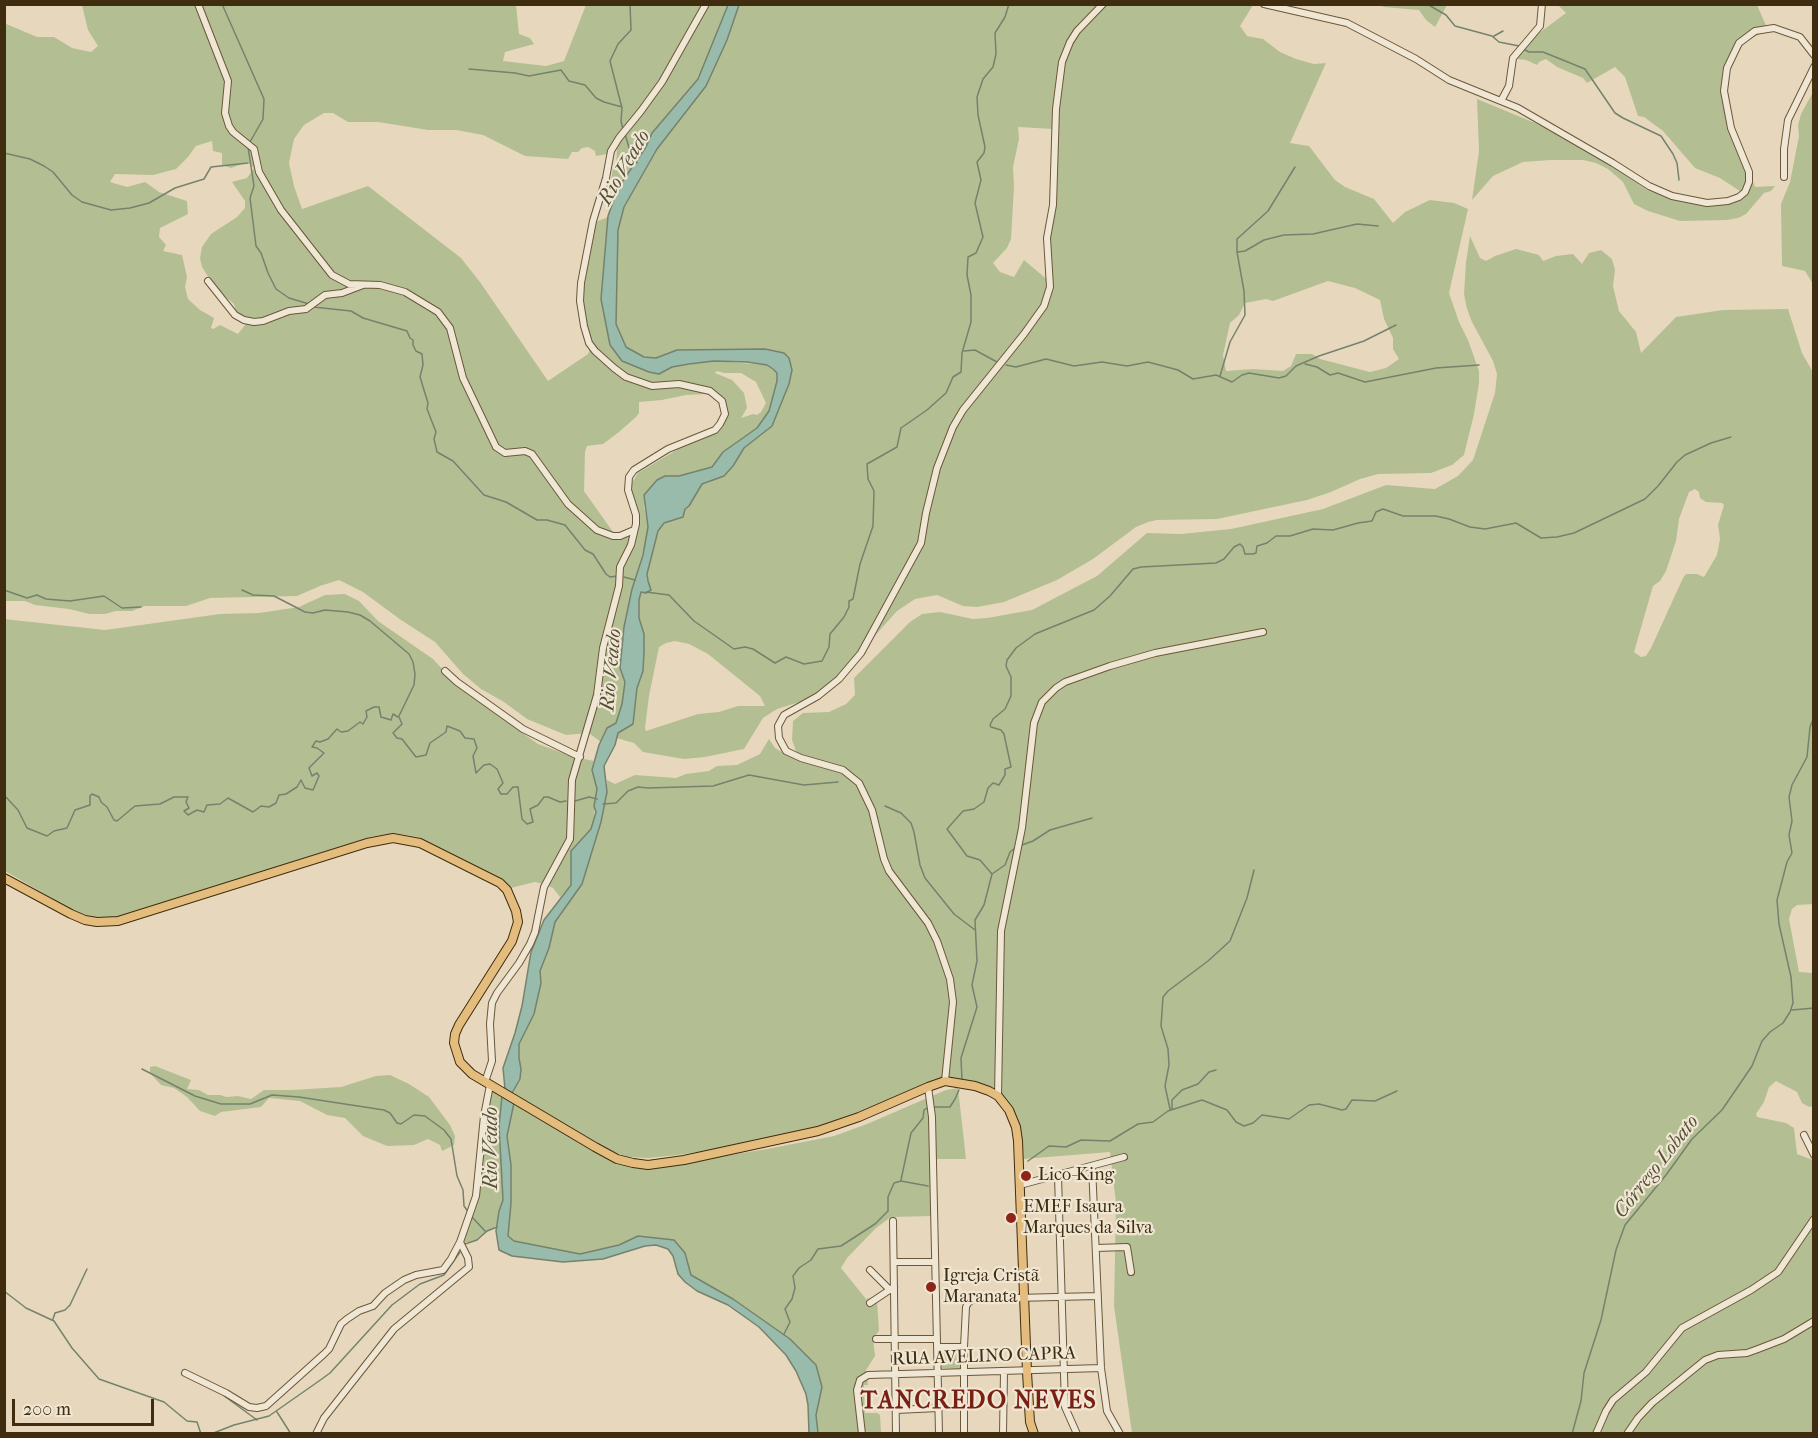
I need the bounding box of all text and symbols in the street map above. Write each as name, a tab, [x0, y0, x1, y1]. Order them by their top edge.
water label: Rio Veado	[594, 126, 656, 210]
water label: Rio Veado	[596, 628, 628, 712]
water label: Rio Veado	[480, 1107, 504, 1189]
water label: Córrego Lobato	[1610, 1111, 1704, 1223]
place label: Lico-King	[1038, 1165, 1114, 1187]
marker: Lico-King	[1019, 1169, 1033, 1183]
place label: EMEF Isaura Marques da Silva	[1023, 1197, 1153, 1240]
marker: EMEF Isaura Marques da Silva	[1004, 1211, 1018, 1225]
place label: Igreja Cristã Maranata	[943, 1266, 1039, 1308]
marker: Igreja Cristã Maranata	[924, 1280, 938, 1294]
street label: RUA AVELINO CAPRA	[892, 1343, 1076, 1371]
scale bar	[15, 1387, 158, 1425]
district label: TANCREDO NEVES	[861, 1388, 1097, 1416]
text: 200 m	[23, 1399, 71, 1420]

